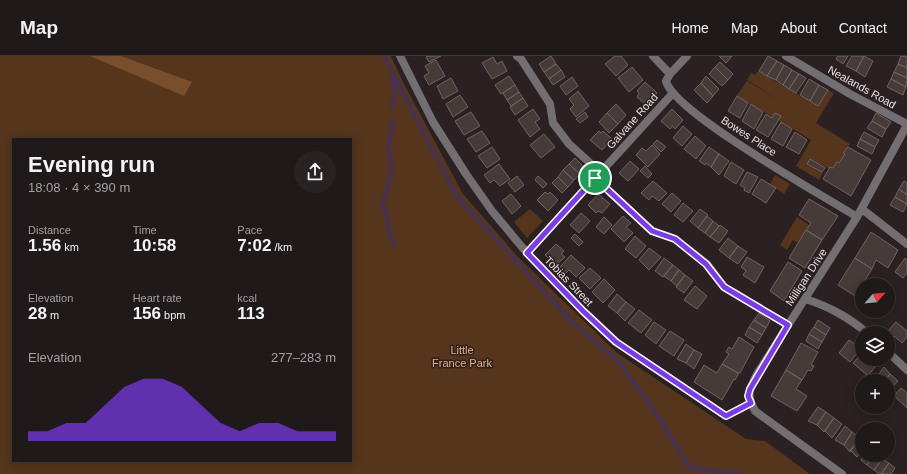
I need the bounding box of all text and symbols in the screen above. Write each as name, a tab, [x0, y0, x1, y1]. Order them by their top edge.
text: Map	[20, 17, 58, 38]
text: Home	[672, 20, 709, 36]
text: Map	[731, 20, 758, 36]
text: About	[780, 20, 817, 36]
text: Contact	[839, 20, 887, 36]
street label: Nealands Road	[826, 63, 898, 111]
street label: Galvane Road	[604, 91, 660, 151]
street label: Bowes Place	[719, 114, 779, 158]
button: share	[294, 151, 336, 193]
text: Evening run	[28, 152, 155, 177]
pin	[578, 161, 612, 195]
icon: arrive	[584, 167, 606, 189]
text: 18:08 · 4 × 390 m	[28, 180, 130, 195]
text: Distance	[28, 224, 71, 236]
text: Time	[133, 224, 157, 236]
text: Pace	[237, 224, 262, 236]
text: 1.56	[28, 236, 61, 255]
text: 10:58	[133, 236, 176, 255]
text: 7:02	[237, 236, 271, 255]
text: km	[61, 241, 79, 253]
text: /km	[271, 241, 292, 253]
street label: Milligan Drive	[783, 246, 829, 308]
street label: Tobias Street	[542, 254, 596, 308]
north arrow	[855, 278, 895, 318]
map controls	[855, 278, 895, 462]
text: Elevation	[28, 292, 73, 304]
text: Heart rate	[133, 292, 182, 304]
text: kcal	[237, 292, 257, 304]
text: 28	[28, 304, 47, 323]
text: 156	[133, 304, 161, 323]
text: 113	[237, 304, 265, 323]
text: m	[47, 309, 59, 321]
text: bpm	[161, 309, 186, 321]
button: layers	[855, 326, 895, 366]
park label: Little France Park	[432, 344, 492, 369]
text: Elevation	[28, 350, 81, 365]
text: 277–283 m	[271, 350, 336, 365]
button: +	[855, 374, 895, 414]
button: −	[855, 422, 895, 462]

